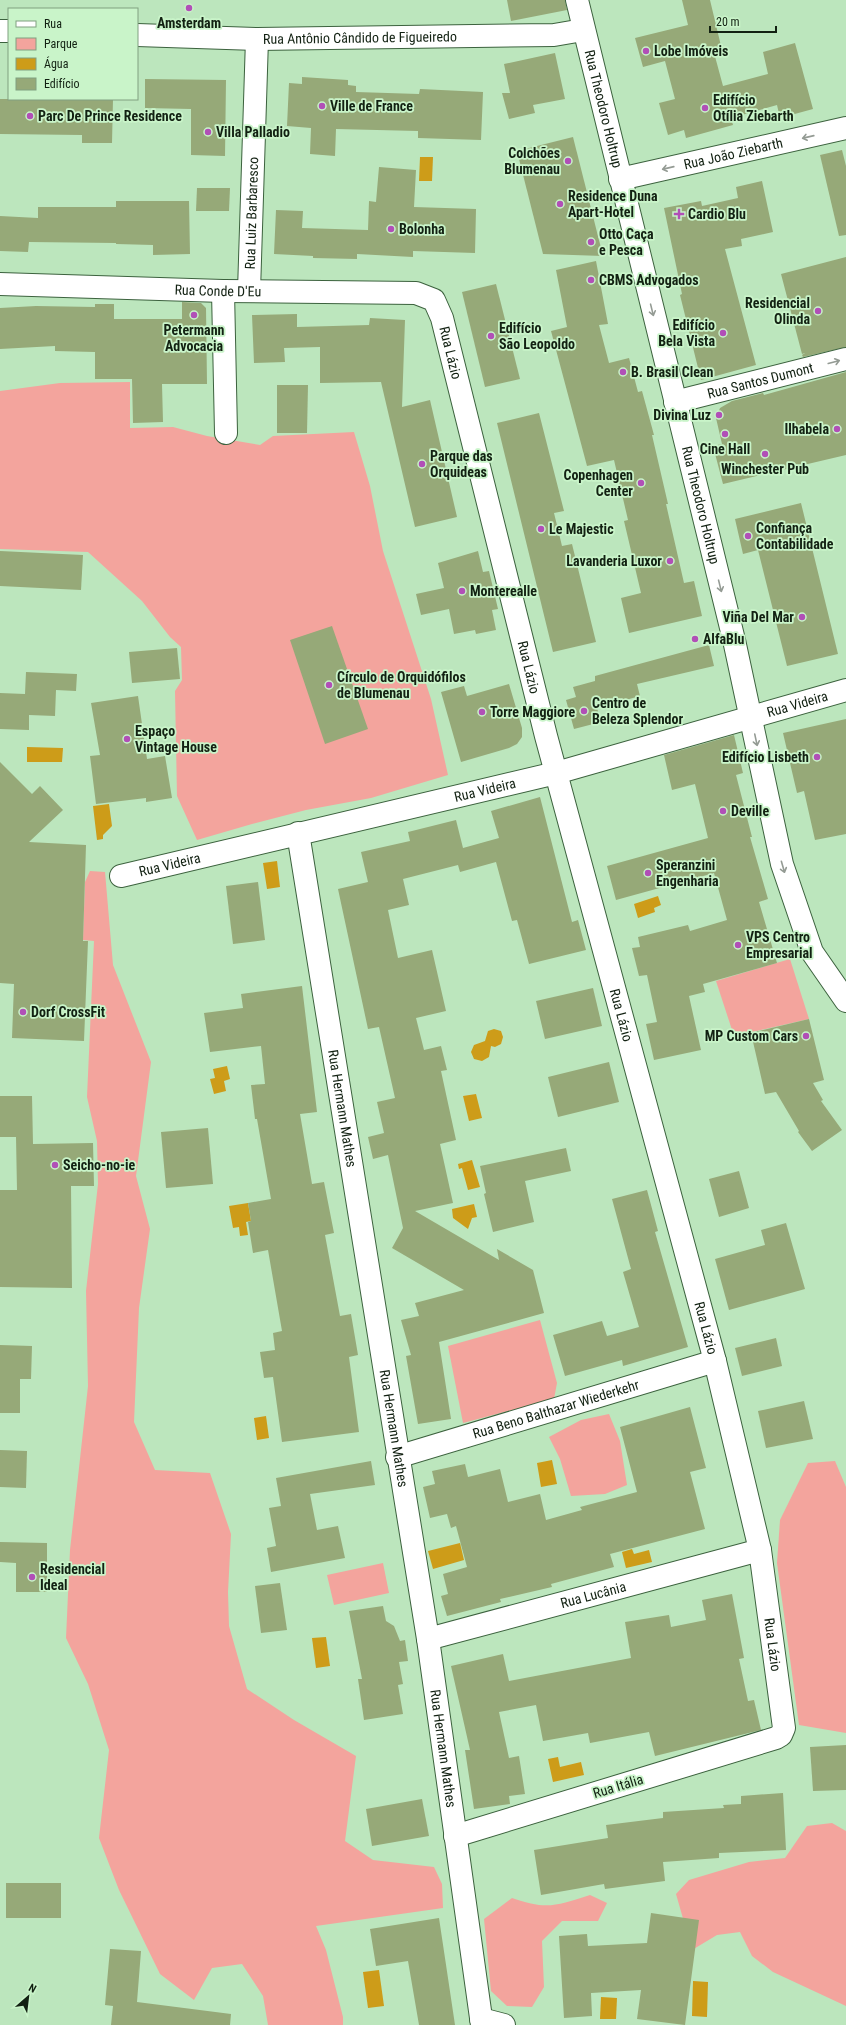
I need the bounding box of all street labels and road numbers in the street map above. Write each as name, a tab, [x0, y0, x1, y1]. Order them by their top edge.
street label: Rua Antônio Cândido de Figueiredo	[263, 28, 457, 47]
street label: Rua Theodoro Holtrup	[582, 48, 626, 170]
street label: Rua João Ziebarth	[682, 135, 784, 172]
street label: Rua Luiz Barbaresco	[242, 156, 261, 270]
street label: Rua Conde D'Eu	[174, 281, 261, 299]
street label: Rua Lázio	[436, 325, 465, 381]
street label: Rua Santos Dumont	[706, 360, 815, 402]
street label: Rua Theodoro Holtrup	[679, 444, 723, 566]
street label: Rua Lázio	[515, 639, 543, 695]
street label: Rua Videira	[765, 688, 830, 720]
street label: Rua Videira	[453, 775, 517, 805]
street label: Rua Videira	[137, 849, 202, 879]
street label: Rua Lázio	[607, 987, 636, 1043]
street label: Rua Hermann Mathes	[325, 1048, 360, 1168]
street label: Rua Lázio	[691, 1300, 721, 1356]
street label: Rua Hermann Mathes	[377, 1368, 411, 1488]
street label: Rua Beno Balthazar Wiederkehr	[471, 1376, 641, 1442]
street label: Rua Lucânia	[559, 1578, 628, 1611]
street label: Rua Lázio	[761, 1617, 784, 1672]
street label: Rua Hermann Mathes	[427, 1689, 459, 1808]
street label: Rua Itália	[591, 1771, 645, 1801]

